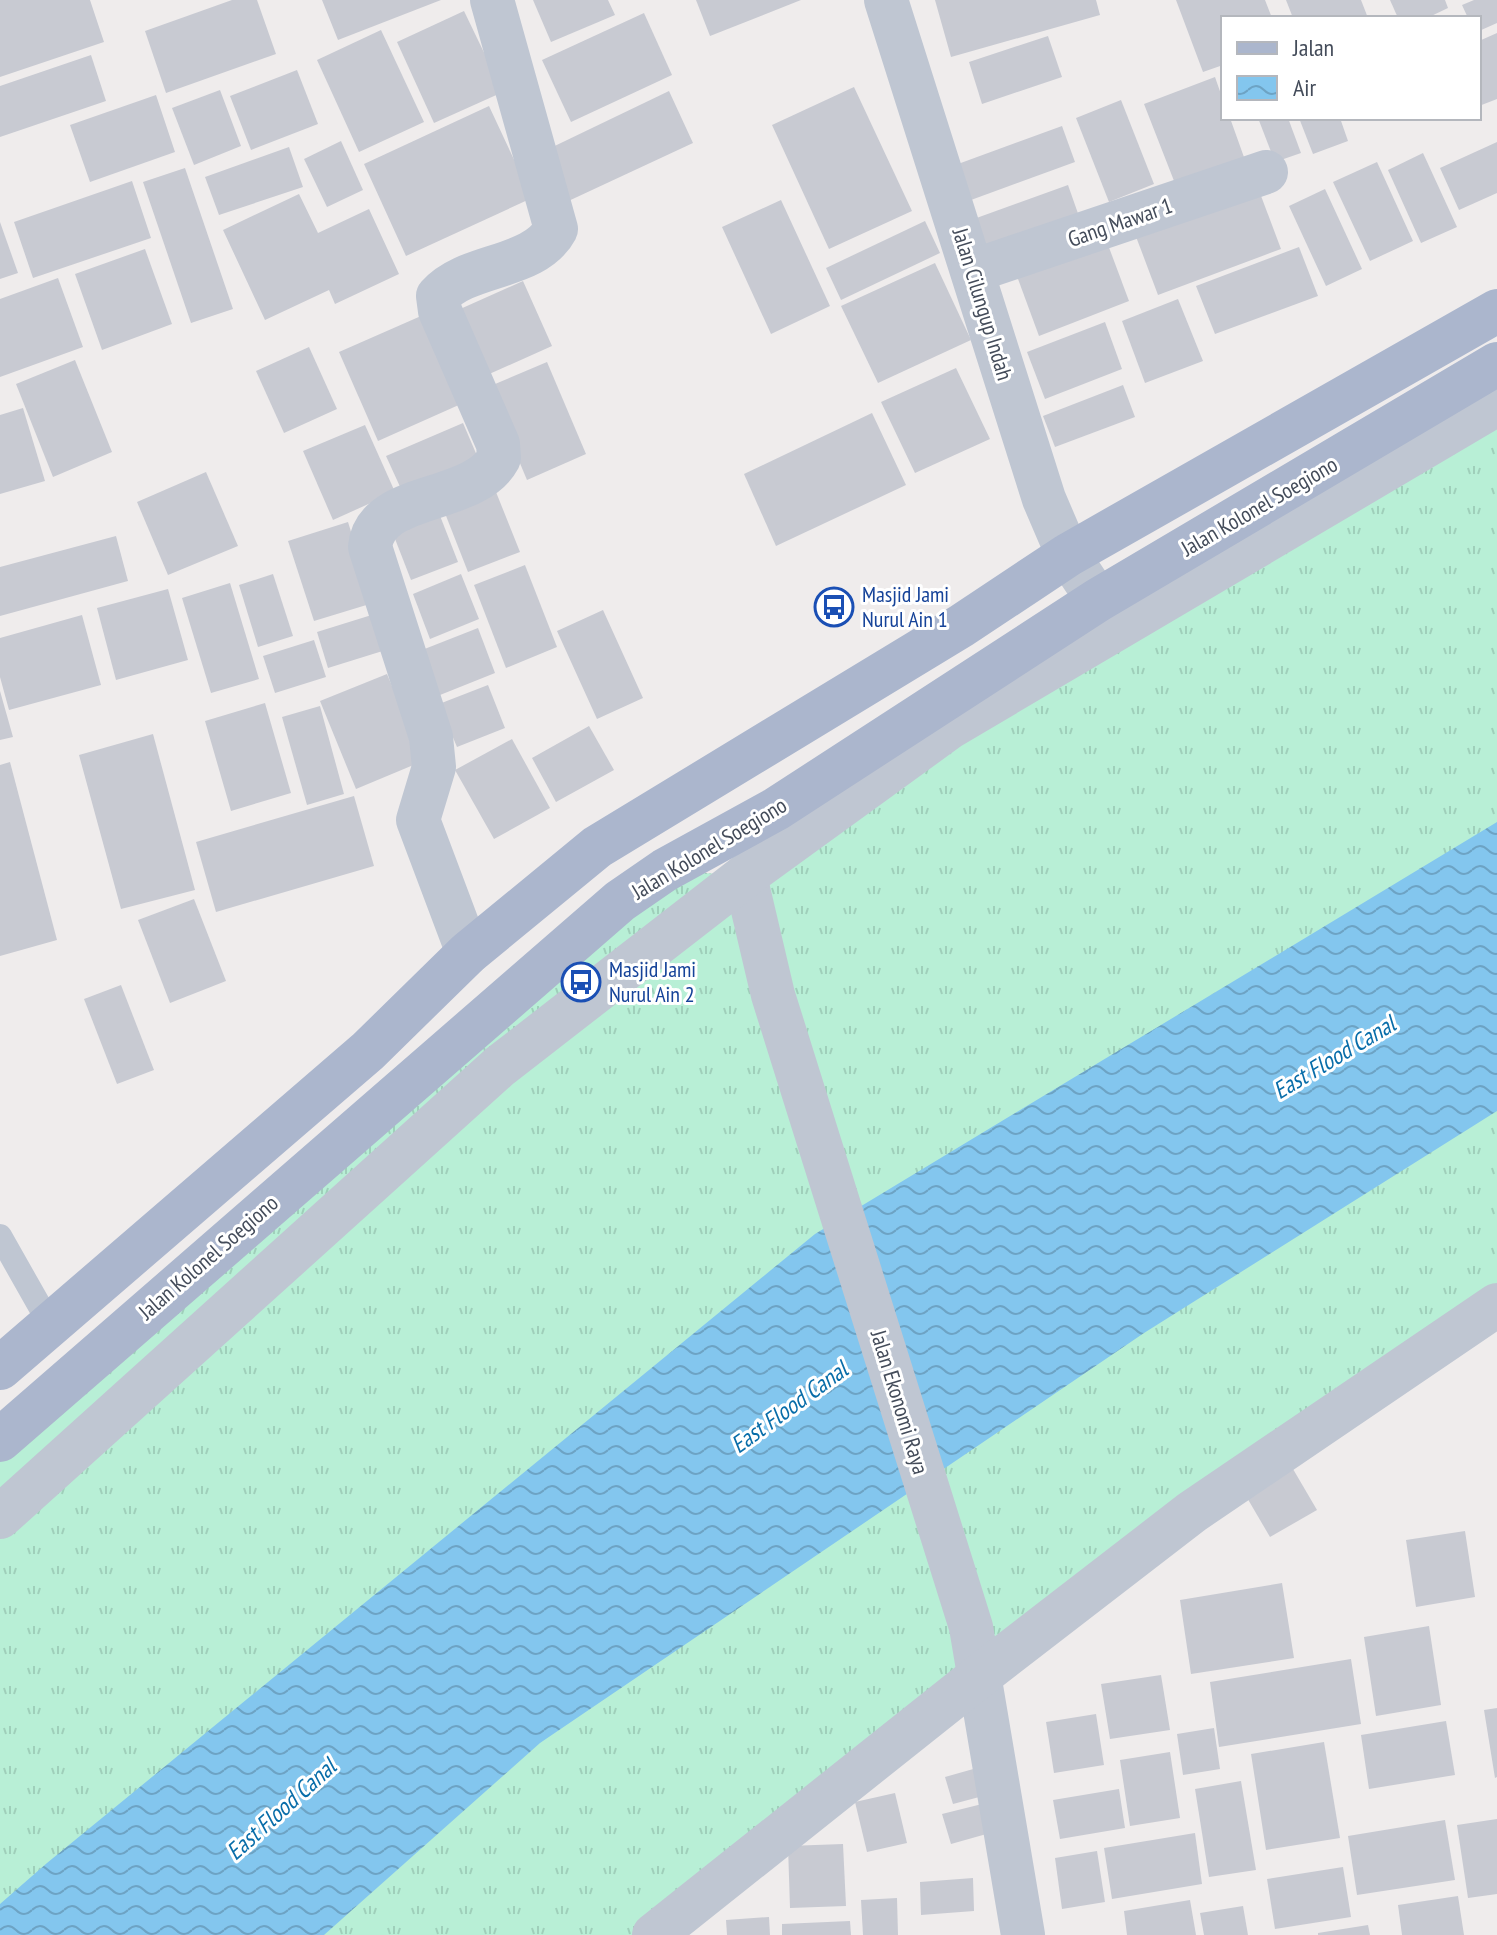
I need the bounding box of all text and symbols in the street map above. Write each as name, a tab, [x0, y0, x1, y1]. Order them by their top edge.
legend	[1221, 16, 1481, 120]
text: Jalan	[1292, 32, 1334, 63]
text: Air	[1293, 72, 1317, 103]
street label: Gang Mawar 1	[1064, 191, 1176, 253]
street label: Jalan Cilungup Indah	[946, 224, 1019, 383]
street label: Jalan Kolonel Soegiono	[1175, 450, 1342, 563]
place label: Masjid Jami Nurul Ain 1	[862, 580, 949, 633]
bus stop icon: Masjid Jami Nurul Ain 1	[813, 586, 855, 628]
street label: Jalan Kolonel Soegiono	[626, 791, 792, 906]
place label: Masjid Jami Nurul Ain 2	[609, 955, 696, 1008]
bus stop icon: Masjid Jami Nurul Ain 2	[560, 961, 602, 1003]
water label: East Flood Canal	[1267, 1007, 1403, 1106]
street label: Jalan Kolonel Soegiono	[132, 1189, 284, 1326]
street label: Jalan Ekonomi Raya	[865, 1326, 935, 1477]
water label: East Flood Canal	[724, 1353, 856, 1460]
water label: East Flood Canal	[220, 1750, 344, 1867]

